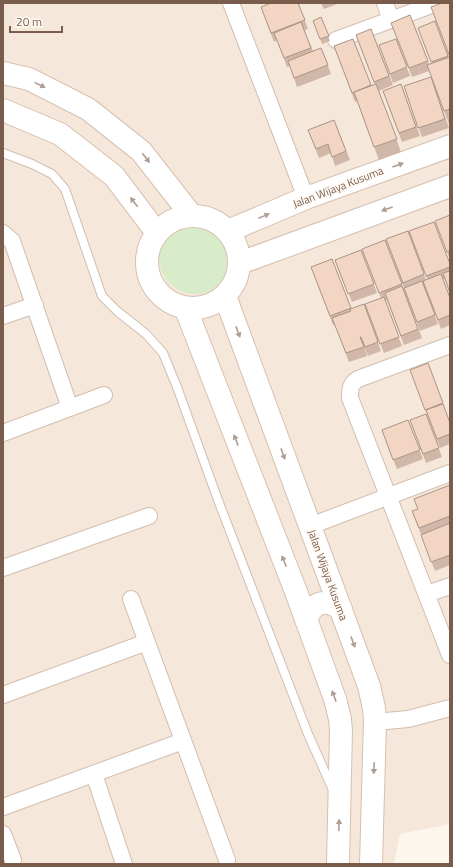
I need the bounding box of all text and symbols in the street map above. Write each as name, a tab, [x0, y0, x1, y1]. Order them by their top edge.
scale bar	[10, 8, 62, 34]
text: 20 m	[16, 12, 42, 31]
one-way arrow	[34, 82, 46, 88]
one-way arrow	[142, 152, 151, 163]
one-way arrow	[393, 161, 405, 167]
street label: Jalan Wijaya Kusuma	[290, 162, 386, 212]
one-way arrow	[129, 196, 138, 207]
one-way arrow	[381, 206, 393, 212]
one-way arrow	[258, 213, 269, 219]
one-way arrow	[236, 327, 242, 339]
one-way arrow	[233, 433, 239, 445]
one-way arrow	[281, 449, 287, 461]
street label: Jalan Wijaya Kusuma	[304, 527, 352, 623]
one-way arrow	[280, 555, 286, 567]
one-way arrow	[350, 636, 356, 648]
one-way arrow	[330, 690, 336, 702]
one-way arrow	[371, 762, 378, 774]
one-way arrow	[336, 818, 342, 831]

